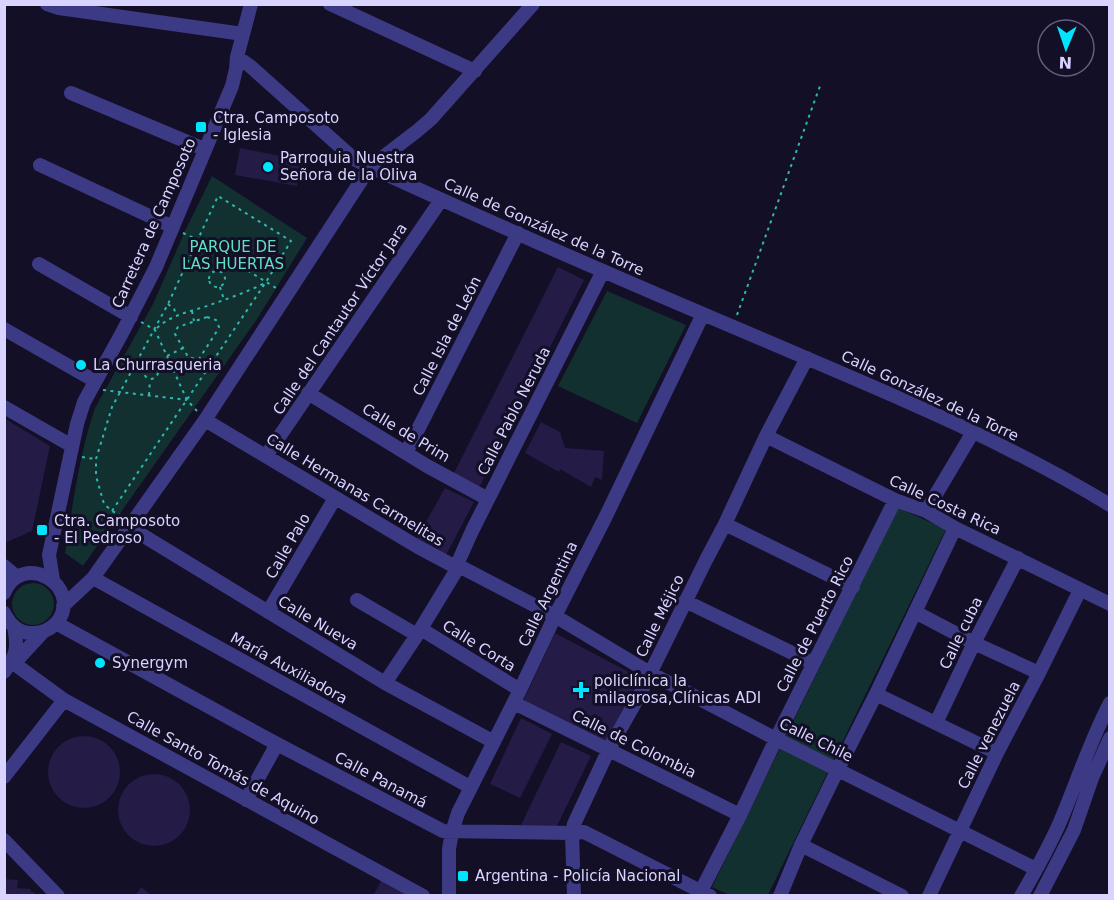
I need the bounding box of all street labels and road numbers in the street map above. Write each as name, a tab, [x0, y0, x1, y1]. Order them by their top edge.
street label: Carretera de Camposoto	[108, 135, 200, 311]
street label: Calle de González de la Torre	[441, 175, 647, 279]
street label: Calle del Cantautor Víctor Jara	[269, 220, 411, 418]
street label: Calle Isla de León	[409, 273, 485, 399]
street label: Calle Pablo Neruda	[474, 344, 554, 478]
street label: Calle González de la Torre	[838, 347, 1022, 445]
street label: Calle de Prim	[359, 400, 453, 466]
street label: Calle Hermanas Carmelitas	[263, 430, 447, 550]
street label: Calle Costa Rica	[886, 471, 1004, 539]
street label: Calle Palo	[262, 510, 314, 582]
street label: Calle Argentina	[515, 538, 581, 650]
street label: Calle de Puerto Rico	[773, 553, 857, 695]
street label: Calle Méjico	[632, 572, 688, 660]
street label: Calle Nueva	[275, 592, 361, 654]
street label: Calle cuba	[936, 594, 986, 672]
street label: Calle Corta	[439, 616, 519, 676]
street label: María Auxiliadora	[227, 628, 351, 708]
street label: Calle venezuela	[954, 678, 1024, 792]
street label: Calle de Colombia	[569, 706, 699, 782]
street label: Calle Santo Tomás de Aquino	[123, 707, 323, 829]
street label: Calle Chile	[776, 714, 856, 766]
street label: Calle Panamá	[332, 748, 430, 812]

